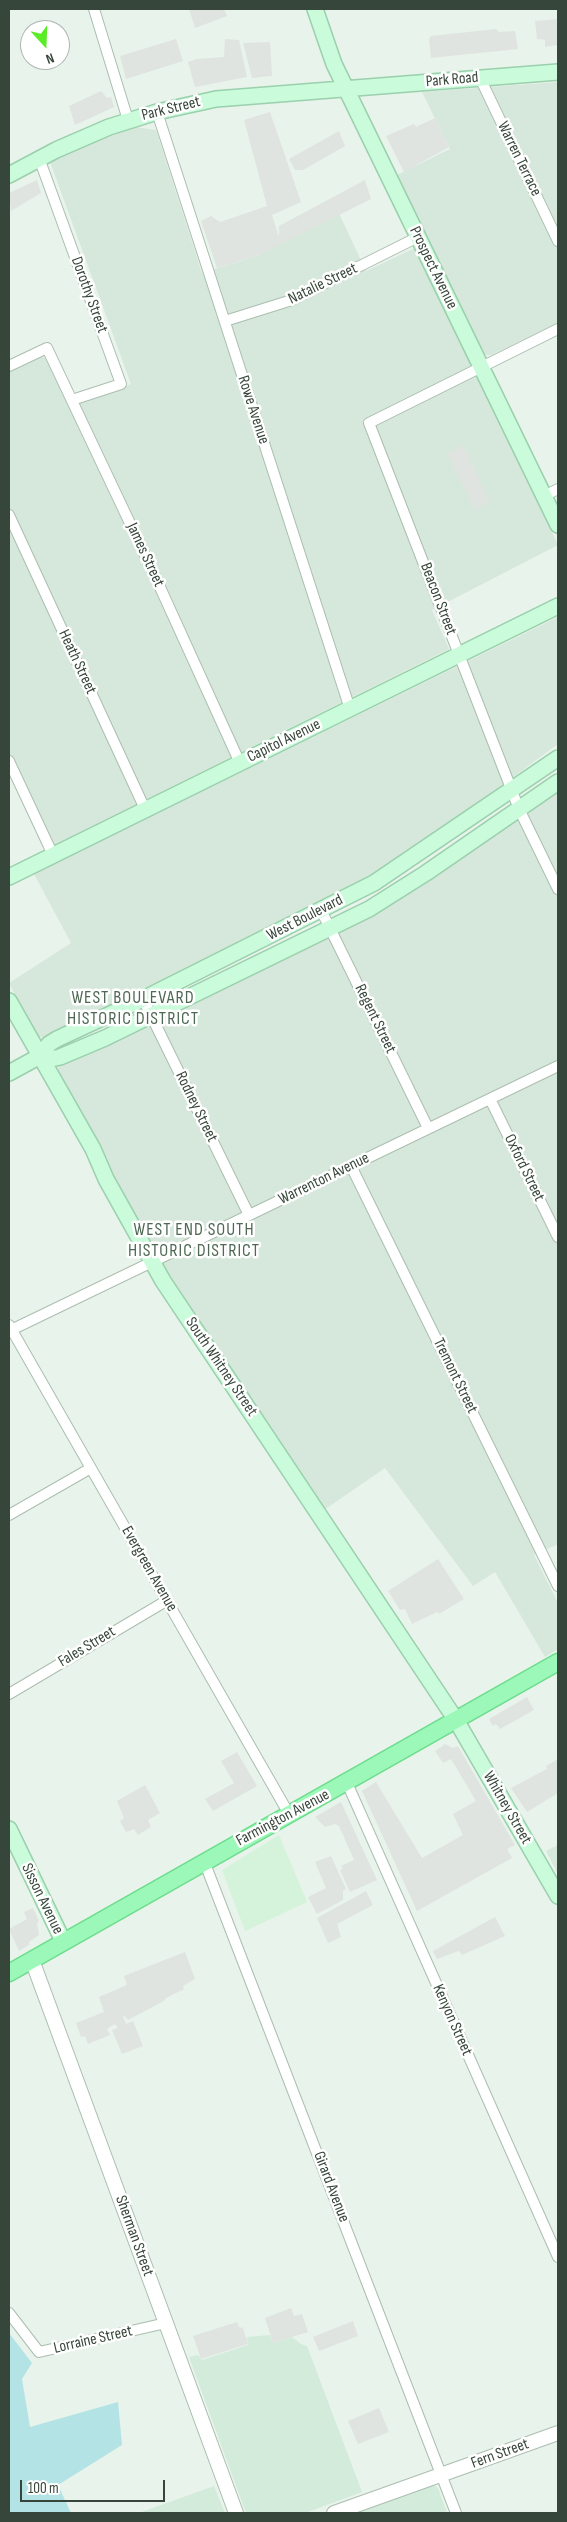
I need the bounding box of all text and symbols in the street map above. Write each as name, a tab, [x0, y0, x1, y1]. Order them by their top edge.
north arrow	[20, 20, 70, 70]
text: N	[44, 49, 56, 68]
street label: Park Road	[425, 68, 479, 92]
street label: Park Street	[140, 92, 202, 126]
street label: Warren Terrace	[493, 119, 545, 199]
street label: Prospect Avenue	[405, 224, 461, 312]
street label: Dorothy Street	[66, 254, 112, 336]
street label: Natalie Street	[285, 259, 361, 309]
street label: Rowe Avenue	[233, 373, 273, 447]
street label: James Street	[122, 520, 168, 590]
street label: Beacon Street	[415, 560, 461, 638]
street label: Heath Street	[54, 627, 100, 697]
street label: Capitol Avenue	[244, 715, 324, 767]
street label: West Boulevard	[264, 891, 346, 945]
street label: Regent Street	[350, 981, 400, 1057]
district label: WEST BOULEVARD HISTORIC DISTRICT	[65, 987, 201, 1030]
street label: Rodney Street	[171, 1069, 221, 1145]
street label: Oxford Street	[500, 1131, 548, 1205]
street label: Warrenton Avenue	[276, 1149, 372, 1209]
district label: WEST END SOUTH HISTORIC DISTRICT	[126, 1219, 262, 1262]
street label: South Whitney Street	[181, 1314, 261, 1420]
street label: Tremont Street	[429, 1335, 481, 1417]
street label: Evergreen Avenue	[117, 1523, 181, 1615]
street label: Fales Street	[55, 1622, 119, 1672]
street label: Whitney Street	[478, 1768, 536, 1848]
street label: Farmington Avenue	[233, 1785, 333, 1851]
street label: Sisson Avenue	[17, 1861, 67, 1937]
street label: Kenyon Street	[428, 1981, 476, 2059]
street label: Girard Avenue	[309, 2149, 353, 2225]
street label: Sherman Street	[111, 2193, 157, 2279]
street label: Lorraine Street	[52, 2322, 134, 2358]
street label: Fern Street	[469, 2435, 531, 2473]
scale bar	[22, 2470, 168, 2502]
text: 100 m	[28, 2479, 59, 2498]

